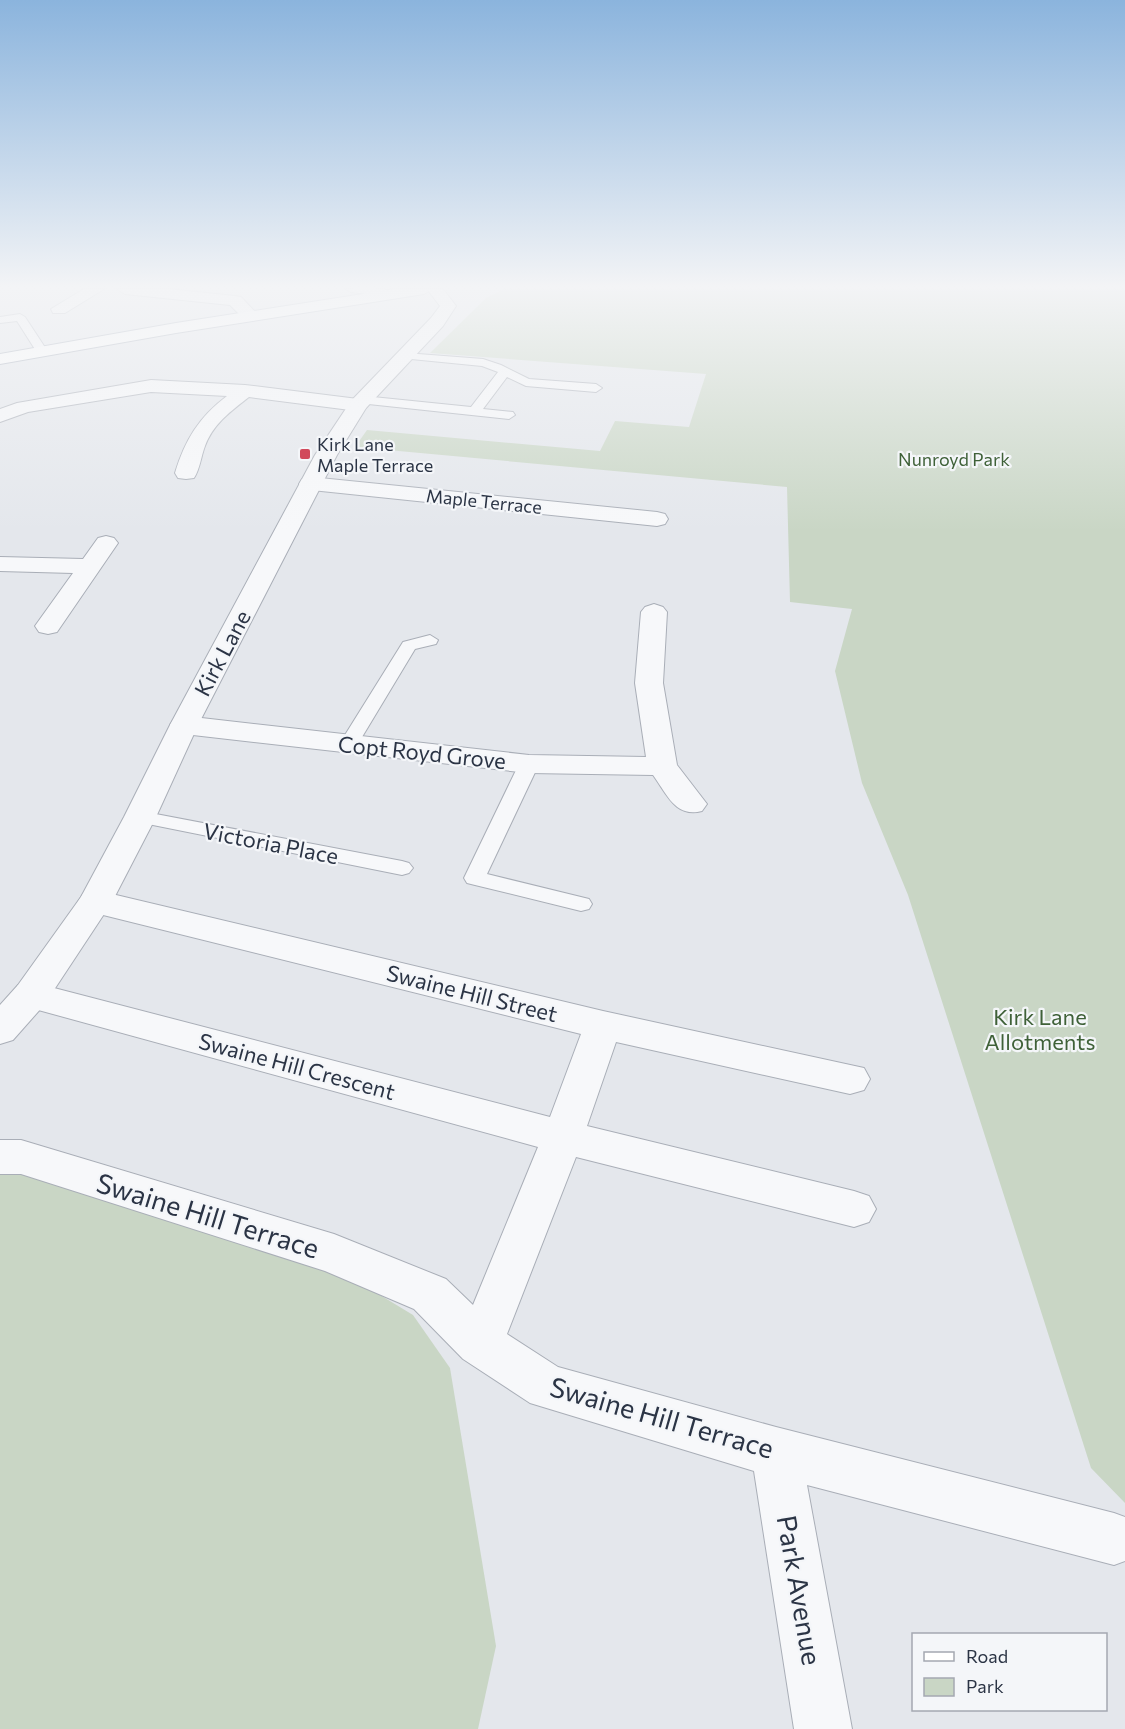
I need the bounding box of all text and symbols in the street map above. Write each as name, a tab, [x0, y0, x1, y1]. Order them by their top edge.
place label: Kirk Lane Maple Terrace	[317, 433, 433, 476]
marker: Kirk Lane Maple Terrace	[298, 447, 312, 461]
park label: Nunroyd Park	[898, 448, 1010, 470]
street label: Maple Terrace	[425, 484, 543, 518]
street label: Kirk Lane	[188, 605, 256, 701]
street label: Copt Royd Grove	[337, 730, 507, 774]
street label: Victoria Place	[201, 817, 341, 869]
street label: Swaine Hill Street	[384, 959, 560, 1027]
park label: Kirk Lane Allotments	[985, 1003, 1095, 1055]
street label: Swaine Hill Crescent	[196, 1027, 398, 1105]
street label: Swaine Hill Terrace	[93, 1165, 323, 1265]
street label: Swaine Hill Terrace	[546, 1369, 778, 1465]
street label: Park Avenue	[771, 1512, 829, 1668]
legend	[912, 1633, 1107, 1711]
text: Road	[966, 1645, 1008, 1667]
text: Park	[966, 1675, 1004, 1697]

